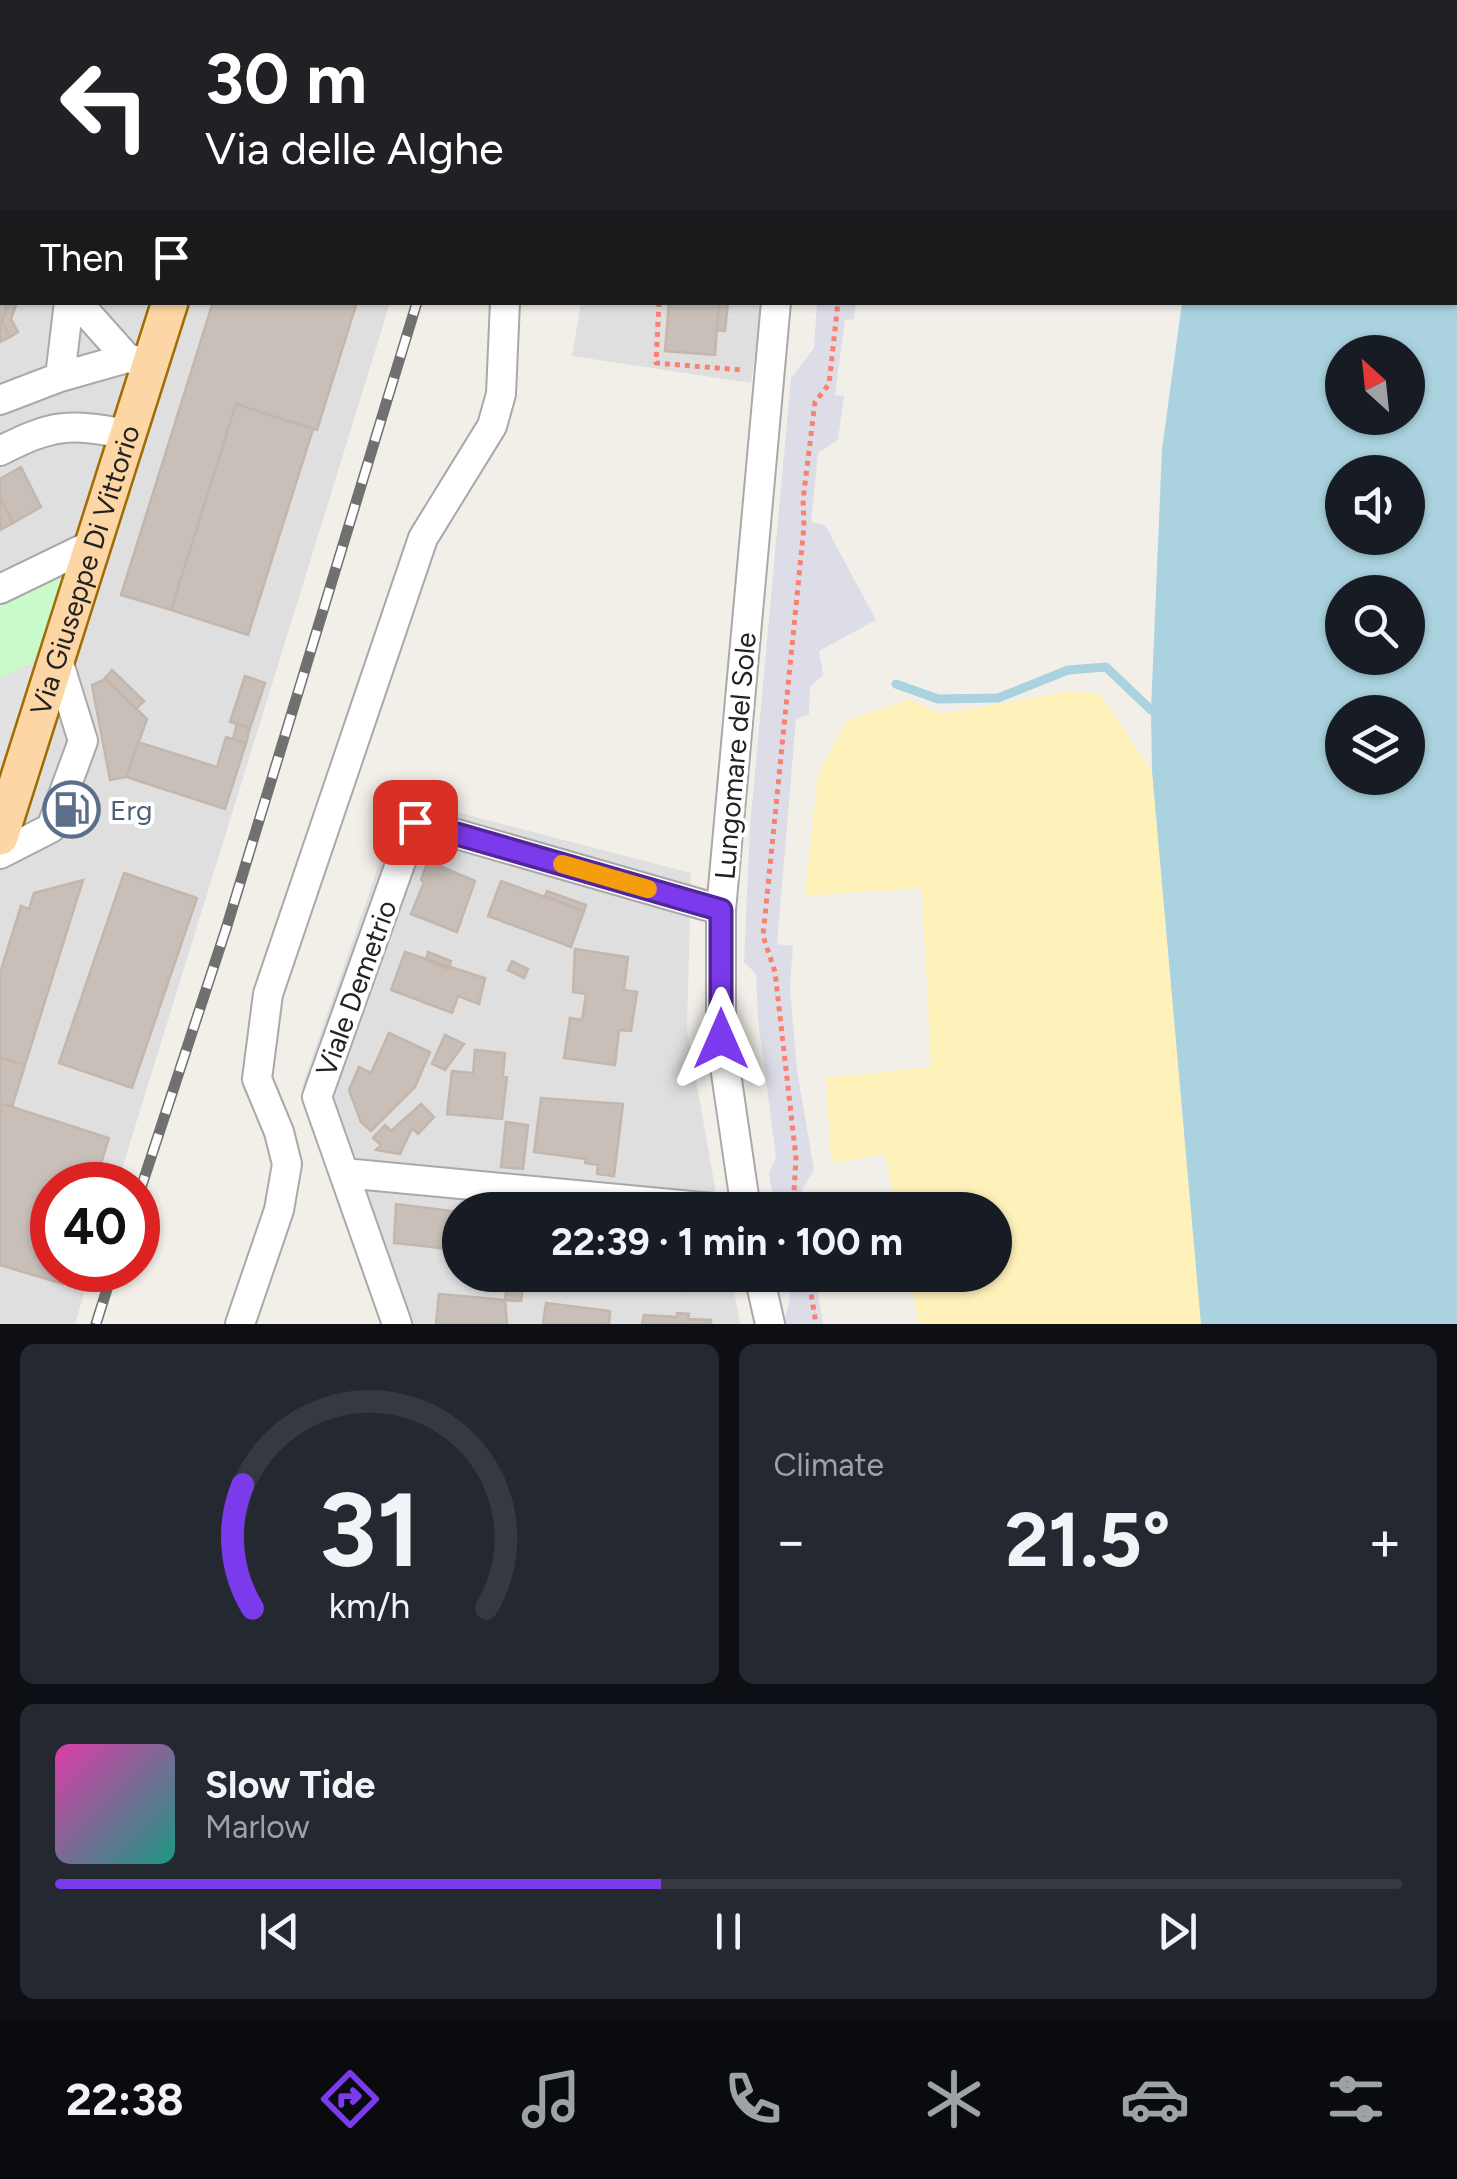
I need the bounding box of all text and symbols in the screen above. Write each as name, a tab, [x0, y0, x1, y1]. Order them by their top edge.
text: 30 m	[205, 36, 367, 121]
icon: left	[40, 40, 170, 170]
text: Via delle Alghe	[205, 121, 504, 175]
icon: arrive	[144, 230, 199, 285]
text: Then	[40, 235, 124, 281]
north arrow	[1325, 335, 1425, 435]
map controls	[1325, 335, 1425, 795]
street label: Via Giuseppe Di Vittorio	[23, 421, 147, 719]
button: sound	[1325, 455, 1425, 555]
button: search	[1325, 575, 1425, 675]
street label: Lungomare del Sole	[707, 631, 763, 881]
button: layers	[1325, 695, 1425, 795]
fuel station icon: Erg	[41, 780, 101, 840]
pin	[373, 780, 458, 865]
place label: Erg	[110, 793, 152, 827]
icon: arrive	[388, 795, 443, 850]
street label: Viale Demetrio	[308, 895, 404, 1081]
position arrow	[669, 987, 773, 1091]
speed limit sign: 40	[30, 1162, 160, 1292]
text: 22:39 · 1 min · 100 m	[551, 1219, 903, 1265]
text: Climate	[774, 1446, 884, 1484]
text: 31	[318, 1467, 420, 1592]
text: 21.5°	[1005, 1495, 1171, 1585]
text: −	[774, 1508, 808, 1574]
text: +	[1368, 1508, 1402, 1574]
text: km/h	[328, 1584, 410, 1627]
text: Slow Tide	[205, 1762, 375, 1808]
text: Marlow	[205, 1808, 309, 1846]
icon: previous	[252, 1904, 307, 1959]
icon: pause	[701, 1904, 756, 1959]
icon: next	[1150, 1904, 1205, 1959]
icon: directions	[315, 2064, 385, 2134]
icon: music	[516, 2064, 586, 2134]
icon: phone	[718, 2064, 788, 2134]
icon: climate	[919, 2064, 989, 2134]
icon: car	[1120, 2064, 1190, 2134]
icon: filters	[1321, 2064, 1391, 2134]
text: 22:38	[66, 2072, 184, 2126]

